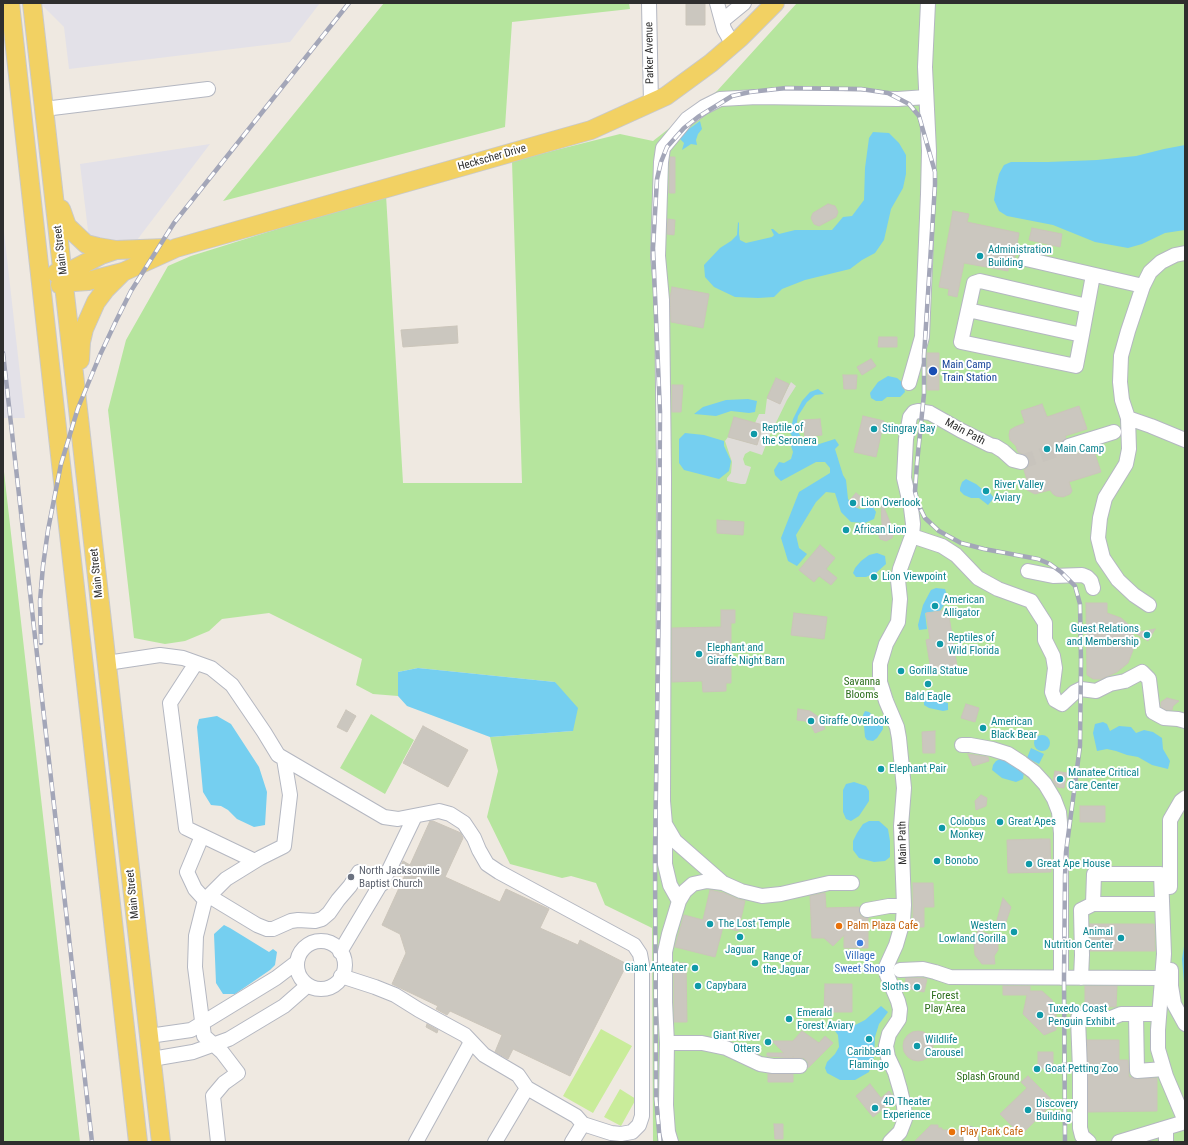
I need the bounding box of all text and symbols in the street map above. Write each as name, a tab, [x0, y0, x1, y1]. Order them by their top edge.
street label: Parker Avenue	[643, 22, 657, 84]
street label: Heckscher Drive	[456, 142, 528, 174]
street label: Main Street	[51, 225, 71, 275]
place label: Administration Building	[988, 243, 1052, 269]
marker: Administration Building	[975, 251, 985, 261]
place label: Main Camp Train Station	[942, 358, 997, 384]
marker: Main Camp Train Station	[927, 365, 939, 377]
street label: Main Path	[943, 416, 987, 448]
place label: Reptile of the Seronera	[762, 421, 817, 447]
place label: Stingray Bay	[882, 422, 935, 436]
marker: Stingray Bay	[869, 424, 879, 434]
marker: Reptile of the Seronera	[749, 429, 759, 439]
place label: Main Camp	[1055, 442, 1104, 456]
marker: Main Camp	[1042, 444, 1052, 454]
place label: River Valley Aviary	[994, 478, 1044, 504]
marker: River Valley Aviary	[981, 486, 991, 496]
place label: Lion Overlook	[861, 496, 920, 510]
marker: Lion Overlook	[848, 498, 858, 508]
place label: African Lion	[854, 523, 907, 537]
marker: African Lion	[841, 525, 851, 535]
street label: Main Street	[88, 548, 106, 598]
place label: Lion Viewpoint	[882, 570, 946, 584]
marker: Lion Viewpoint	[869, 572, 879, 582]
place label: American Alligator	[943, 593, 984, 619]
marker: American Alligator	[930, 601, 940, 611]
place label: Guest Relations and Membership	[1066, 622, 1139, 648]
marker: Guest Relations and Membership	[1142, 630, 1152, 640]
place label: Reptiles of Wild Florida	[948, 631, 999, 657]
marker: Reptiles of Wild Florida	[935, 639, 945, 649]
place label: Elephant and Giraffe Night Barn	[707, 641, 785, 667]
marker: Elephant and Giraffe Night Barn	[694, 649, 704, 659]
place label: Gorilla Statue	[909, 664, 968, 678]
marker: Gorilla Statue	[896, 666, 906, 676]
park label: Savanna Blooms	[844, 675, 880, 701]
marker: Bald Eagle	[923, 679, 933, 689]
place label: Bald Eagle	[905, 690, 951, 704]
place label: Giraffe Overlook	[819, 714, 889, 728]
place label: American Black Bear	[991, 715, 1037, 741]
marker: Giraffe Overlook	[806, 716, 816, 726]
marker: American Black Bear	[978, 723, 988, 733]
place label: Elephant Pair	[889, 762, 946, 776]
marker: Elephant Pair	[876, 764, 886, 774]
place label: Manatee Critical Care Center	[1068, 766, 1139, 792]
marker: Manatee Critical Care Center	[1055, 774, 1065, 784]
place label: Colobus Monkey	[950, 815, 986, 841]
place label: Great Apes	[1008, 815, 1056, 829]
marker: Great Apes	[995, 817, 1005, 827]
street label: Main Path	[896, 821, 910, 865]
marker: Colobus Monkey	[937, 823, 947, 833]
place label: Bonobo	[945, 854, 978, 868]
marker: Bonobo	[932, 856, 942, 866]
place label: Great Ape House	[1037, 857, 1110, 871]
marker: Great Ape House	[1024, 859, 1034, 869]
place label: North Jacksonville Baptist Church	[359, 864, 440, 890]
street label: Main Street	[124, 869, 142, 919]
marker: North Jacksonville Baptist Church	[346, 872, 356, 882]
place label: The Lost Temple	[718, 917, 790, 931]
marker: The Lost Temple	[705, 919, 715, 929]
place label: Palm Plaza Cafe	[847, 919, 918, 933]
place label: Western Lowland Gorilla	[939, 919, 1006, 945]
marker: Palm Plaza Cafe	[834, 921, 844, 931]
place label: Animal Nutrition Center	[1044, 925, 1113, 951]
marker: Western Lowland Gorilla	[1009, 927, 1019, 937]
marker: Jaguar	[735, 932, 745, 942]
marker: Animal Nutrition Center	[1116, 933, 1126, 943]
marker: Village Sweet Shop	[855, 938, 865, 948]
place label: Jaguar	[725, 943, 755, 957]
place label: Village Sweet Shop	[835, 949, 885, 975]
place label: Range of the Jaguar	[763, 950, 809, 976]
marker: Range of the Jaguar	[750, 958, 760, 968]
place label: Giant Anteater	[624, 961, 687, 975]
marker: Giant Anteater	[690, 963, 700, 973]
place label: Capybara	[706, 979, 747, 993]
place label: Sloths	[882, 980, 909, 994]
marker: Capybara	[693, 981, 703, 991]
marker: Sloths	[912, 982, 922, 992]
park label: Forest Play Area	[925, 989, 965, 1015]
place label: Tuxedo Coast Penguin Exhibit	[1048, 1002, 1115, 1028]
place label: Emerald Forest Aviary	[797, 1006, 854, 1032]
marker: Tuxedo Coast Penguin Exhibit	[1035, 1010, 1045, 1020]
marker: Emerald Forest Aviary	[784, 1014, 794, 1024]
place label: Giant River Otters	[713, 1029, 760, 1055]
place label: Wildlife Carousel	[925, 1033, 963, 1059]
marker: Caribbean Flamingo	[864, 1034, 874, 1044]
marker: Giant River Otters	[763, 1037, 773, 1047]
marker: Wildlife Carousel	[912, 1041, 922, 1051]
place label: Caribbean Flamingo	[847, 1045, 891, 1071]
place label: Goat Petting Zoo	[1045, 1062, 1118, 1076]
marker: Goat Petting Zoo	[1032, 1064, 1042, 1074]
park label: Splash Ground	[956, 1070, 1020, 1084]
place label: 4D Theater Experience	[883, 1095, 930, 1121]
place label: Discovery Building	[1036, 1097, 1078, 1123]
marker: 4D Theater Experience	[870, 1103, 880, 1113]
marker: Discovery Building	[1023, 1105, 1033, 1115]
place label: Play Park Cafe	[960, 1125, 1023, 1139]
marker: Play Park Cafe	[947, 1127, 957, 1137]

